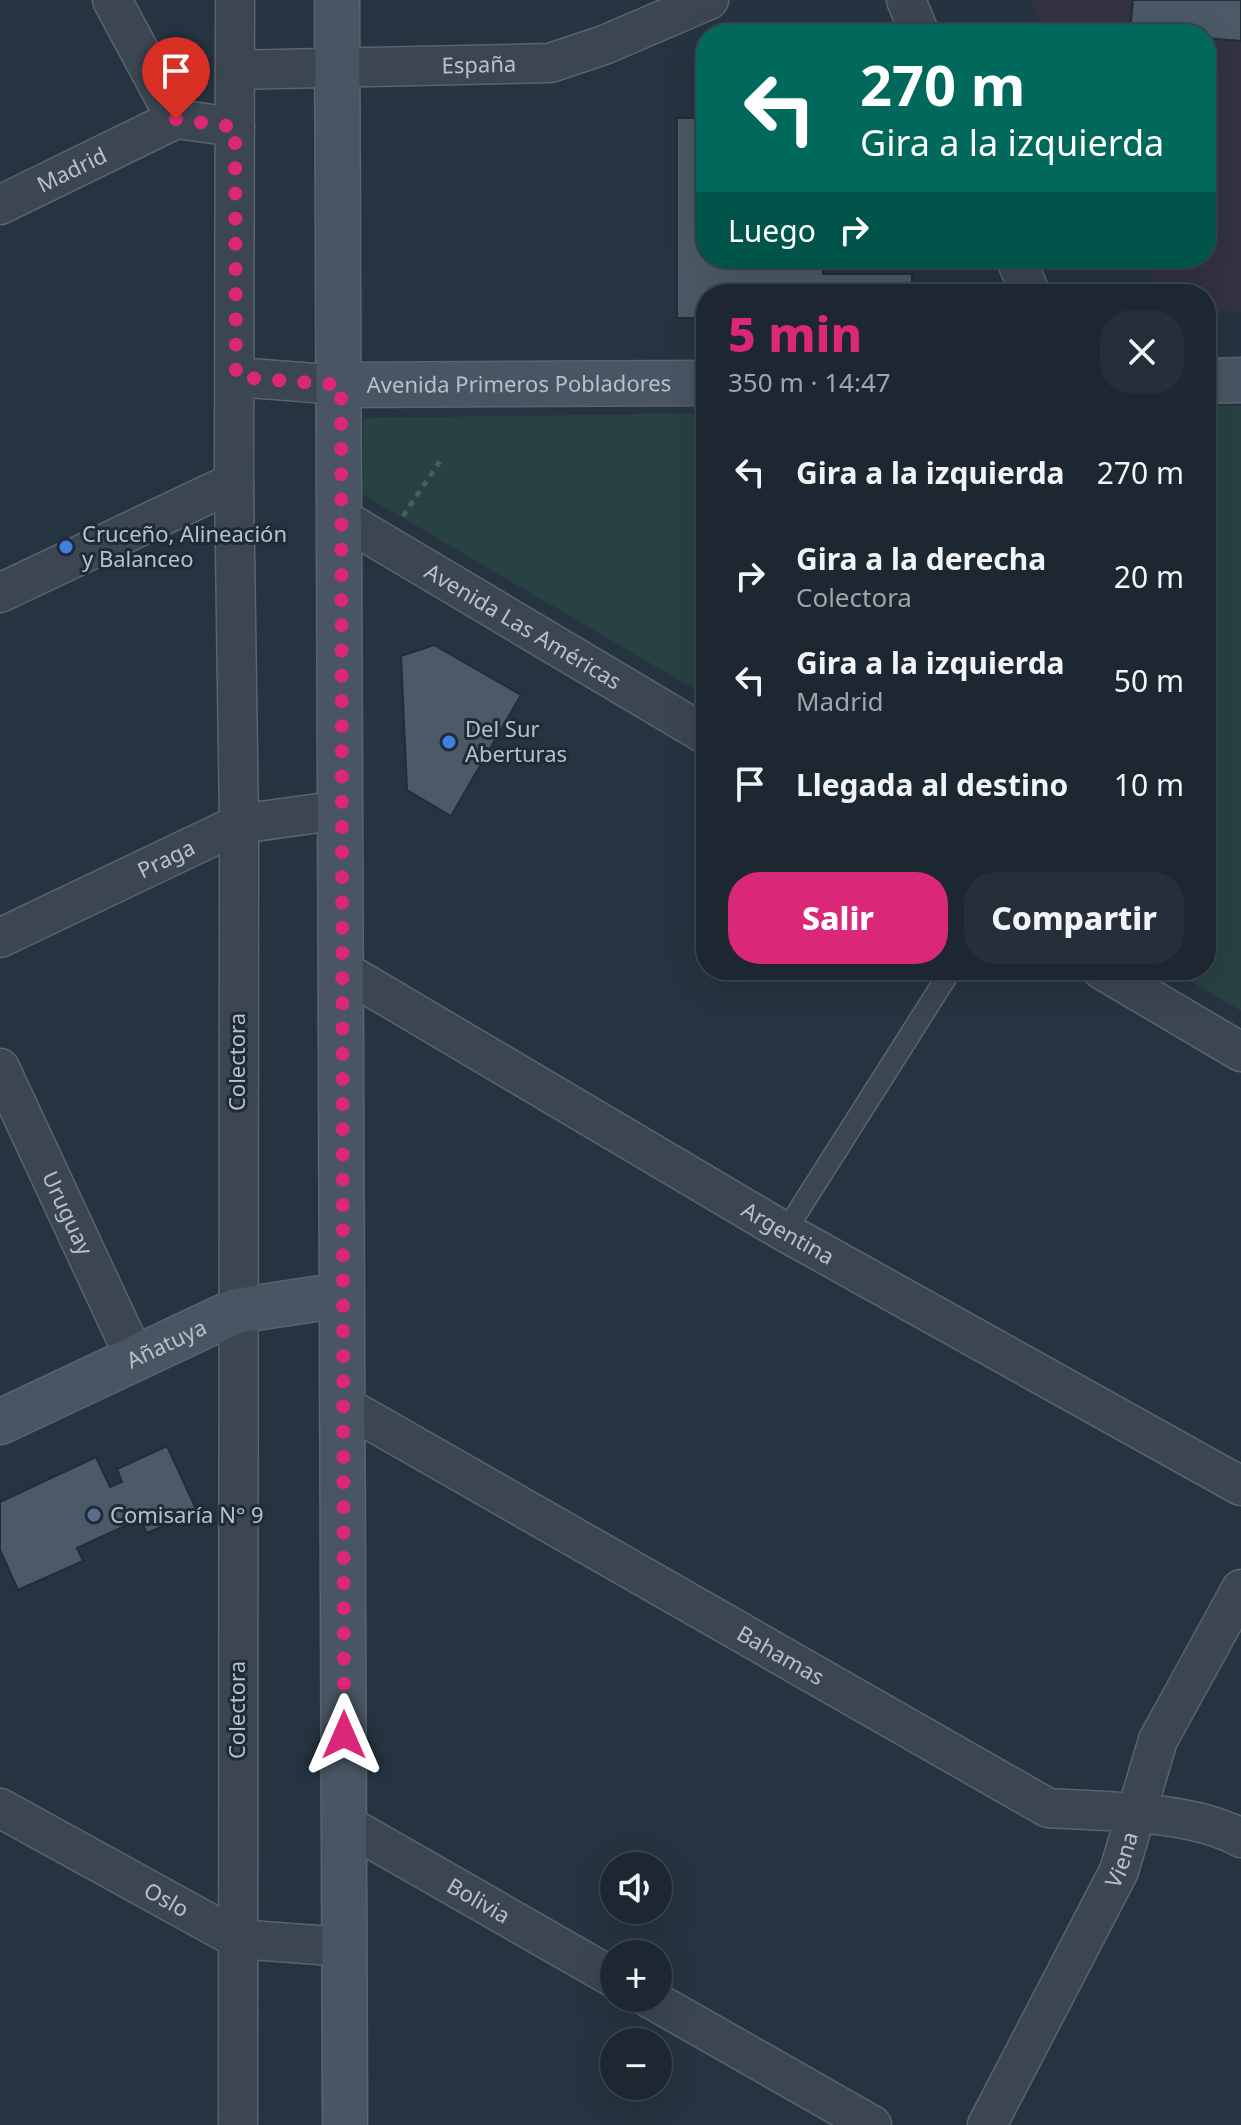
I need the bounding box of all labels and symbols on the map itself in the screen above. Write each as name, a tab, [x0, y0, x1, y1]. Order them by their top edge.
pin	[142, 37, 210, 119]
street label: España	[441, 48, 517, 79]
street label: Madrid	[32, 139, 111, 199]
street label: Avenida Primeros Pobladores	[367, 367, 671, 399]
place label: Cruceño, Alineación y Balanceo	[82, 518, 287, 573]
marker: Cruceño, Alineación y Balanceo	[57, 538, 75, 556]
street label: Avenida Las Américas	[420, 555, 628, 696]
place label: Del Sur Aberturas	[465, 713, 567, 768]
marker: Del Sur Aberturas	[440, 733, 458, 751]
street label: Praga	[132, 831, 199, 884]
street label: Colectora	[221, 1013, 251, 1111]
street label: Uruguay	[36, 1166, 101, 1260]
street label: Argentina	[737, 1194, 840, 1271]
street label: Añatuya	[121, 1311, 211, 1374]
place label: Comisaría N° 9	[110, 1499, 264, 1529]
marker: Comisaría N° 9	[85, 1506, 103, 1524]
street label: Bahamas	[732, 1617, 830, 1691]
street label: Colectora	[221, 1661, 251, 1759]
position arrow	[302, 1693, 386, 1777]
street label: Viena	[1097, 1828, 1144, 1892]
street label: Bolivia	[442, 1870, 516, 1930]
street label: Oslo	[139, 1874, 195, 1923]

